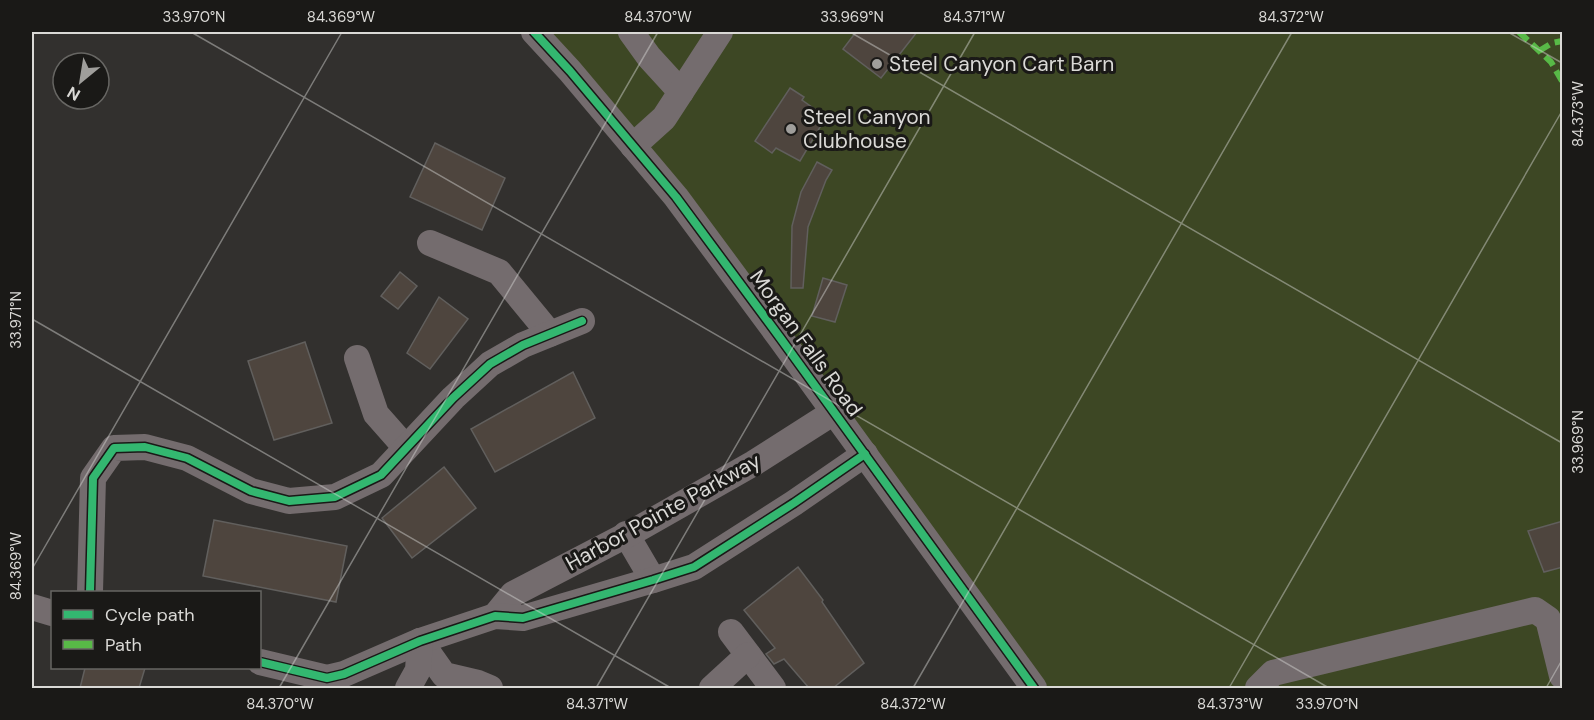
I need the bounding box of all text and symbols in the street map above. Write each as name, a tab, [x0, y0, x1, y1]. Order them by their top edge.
text: 33.970°N	[163, 7, 225, 27]
text: 84.369°W	[307, 7, 376, 27]
text: 84.370°W	[624, 7, 692, 27]
text: 33.969°N	[820, 7, 884, 27]
text: 84.371°W	[943, 7, 1006, 27]
text: 84.372°W	[1258, 7, 1324, 27]
place label: Steel Canyon Cart Barn	[889, 50, 1114, 78]
north arrow	[51, 51, 111, 111]
marker: Steel Canyon Cart Barn	[870, 57, 884, 71]
text: 84.373°W	[1568, 81, 1588, 147]
text: N	[63, 82, 84, 106]
place label: Steel Canyon Clubhouse	[803, 103, 931, 155]
marker: Steel Canyon Clubhouse	[784, 122, 798, 136]
street label: Morgan Falls Road	[743, 264, 869, 422]
text: 33.971°N	[6, 291, 26, 349]
text: 33.969°N	[1568, 410, 1588, 474]
street label: Harbor Pointe Parkway	[560, 447, 766, 577]
text: 84.369°W	[6, 531, 26, 600]
legend	[51, 591, 261, 669]
text: Cycle path	[105, 603, 195, 627]
text: Path	[105, 633, 142, 657]
text: 84.370°W	[246, 694, 314, 714]
text: 84.371°W	[566, 694, 629, 714]
text: 84.372°W	[880, 694, 946, 714]
text: 84.373°W	[1197, 694, 1263, 714]
text: 33.970°N	[1296, 694, 1358, 714]

